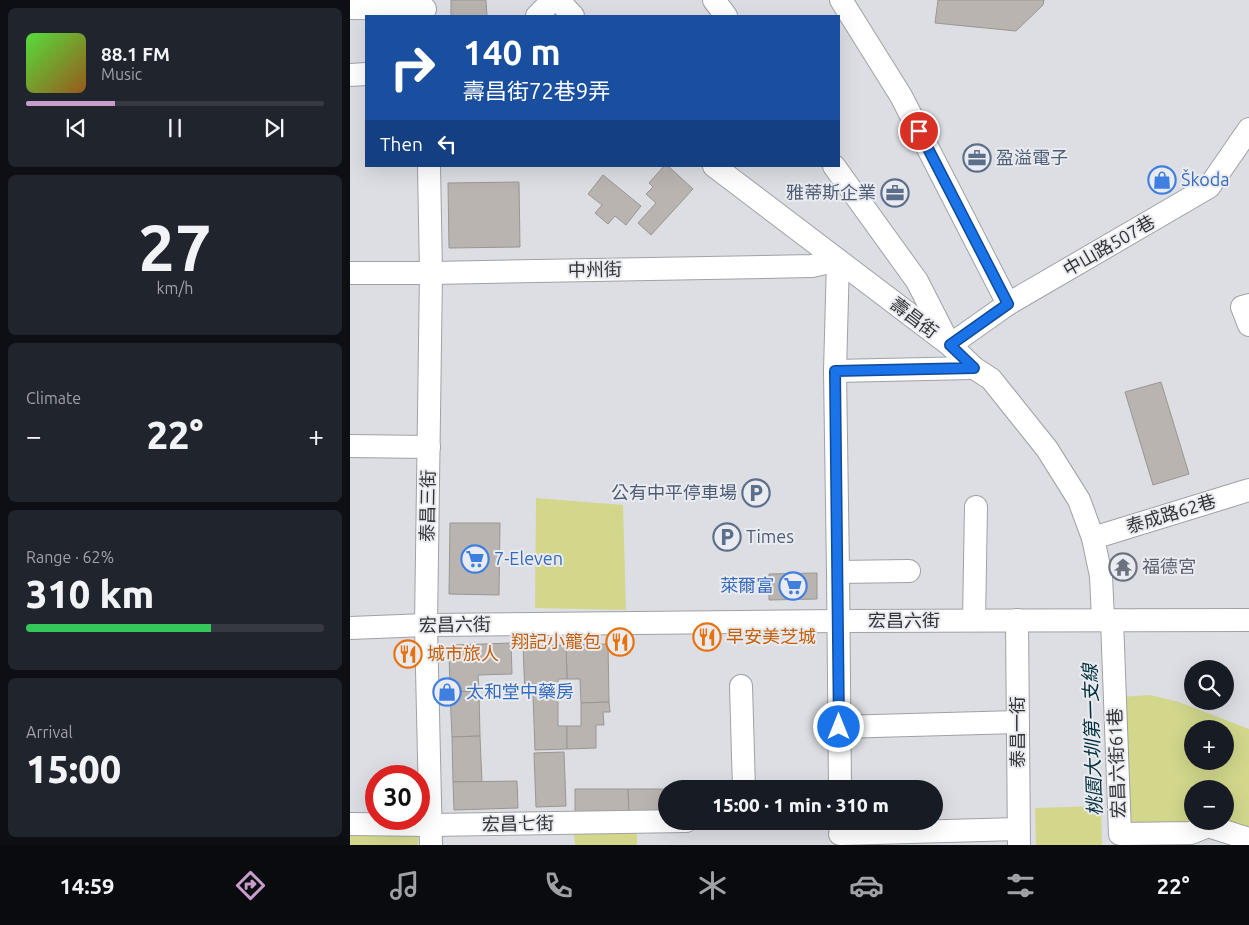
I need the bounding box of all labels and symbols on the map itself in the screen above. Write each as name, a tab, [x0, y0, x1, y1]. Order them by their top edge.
pin	[898, 110, 940, 152]
office icon: 盈溢電子	[962, 143, 992, 173]
place label: 盈溢電子	[996, 147, 1068, 167]
shop icon: Škoda	[1147, 165, 1177, 195]
place label: Škoda	[1181, 168, 1229, 189]
office icon: 雅蒂斯企業	[880, 178, 910, 208]
place label: 雅蒂斯企業	[786, 182, 876, 202]
street label: 中山路507巷	[1059, 211, 1158, 279]
street label: 中州街	[568, 259, 622, 279]
street label: 壽昌街	[887, 293, 942, 341]
street label: 泰昌三街	[416, 470, 438, 542]
parking icon: 公有中平停車場	[741, 478, 771, 508]
place label: 公有中平停車場	[611, 482, 737, 502]
street label: 泰成路62巷	[1124, 490, 1218, 536]
parking icon: Times	[712, 522, 742, 552]
place label: Times	[746, 526, 794, 546]
supermarket icon: 7-Eleven	[460, 544, 490, 574]
place label: 7-Eleven	[494, 548, 563, 568]
temple icon: 福德宮	[1108, 552, 1138, 582]
place label: 福德宮	[1142, 556, 1196, 576]
supermarket icon: 萊爾富	[778, 571, 808, 601]
place label: 萊爾富	[720, 575, 774, 595]
street label: 宏昌六街	[868, 610, 940, 630]
street label: 宏昌六街	[419, 613, 491, 635]
restaurant icon: 早安美芝城	[692, 622, 722, 652]
place label: 早安美芝城	[726, 626, 816, 646]
restaurant icon: 翔記小籠包	[605, 627, 635, 657]
place label: 翔記小籠包	[511, 631, 601, 651]
restaurant icon: 城市旅人	[393, 639, 423, 669]
place label: 城市旅人	[427, 643, 499, 663]
water label: 桃園大圳第一支線	[1078, 662, 1106, 816]
shop icon: 太和堂中藥房	[432, 677, 462, 707]
place label: 太和堂中藥房	[466, 681, 574, 701]
street label: 泰昌一街	[1007, 696, 1027, 768]
position arrow	[812, 700, 864, 752]
street label: 宏昌六街61巷	[1104, 708, 1128, 819]
speed limit sign: 30	[365, 765, 430, 830]
street label: 宏昌七街	[482, 812, 554, 834]

